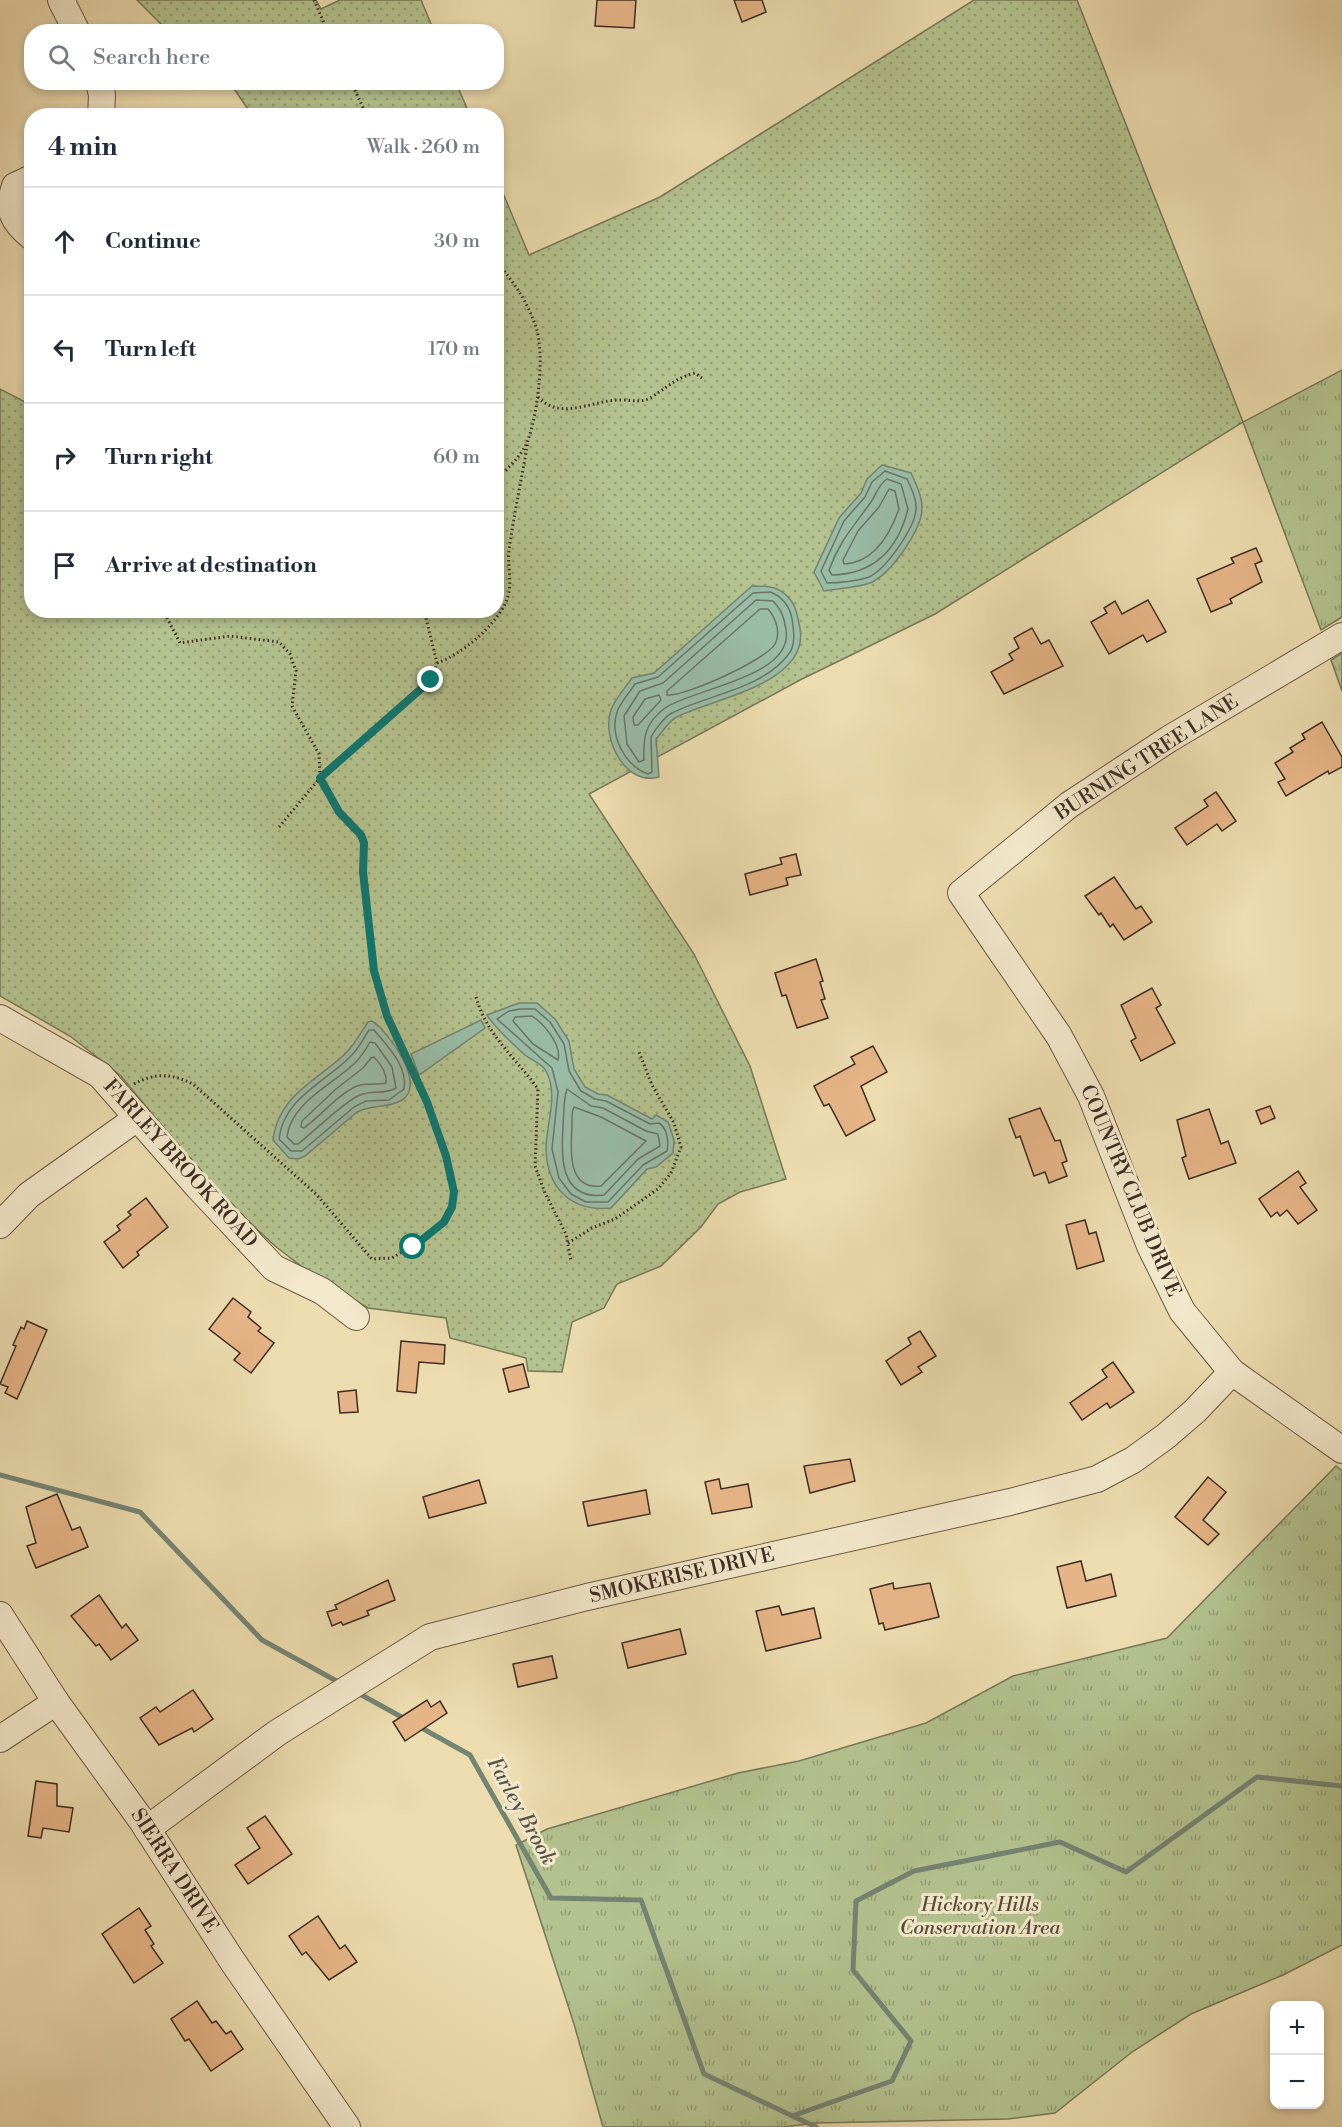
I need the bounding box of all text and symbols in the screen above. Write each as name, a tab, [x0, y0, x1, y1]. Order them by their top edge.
search box	[24, 24, 504, 90]
icon: search	[45, 41, 78, 74]
text: Search here	[93, 44, 210, 71]
text: 4 min	[48, 131, 118, 163]
text: Walk · 260 m	[367, 135, 480, 160]
icon: ahead	[48, 225, 81, 258]
text: Continue	[105, 228, 201, 255]
text: 30 m	[434, 229, 480, 254]
icon: left	[48, 333, 81, 366]
text: Turn left	[105, 336, 196, 363]
text: 170 m	[428, 337, 480, 362]
icon: right	[48, 441, 81, 474]
text: Turn right	[105, 444, 213, 471]
text: 60 m	[433, 445, 480, 470]
icon: arrive	[48, 549, 81, 582]
text: Arrive at destination	[105, 552, 317, 579]
route end	[417, 666, 443, 692]
street label: BURNING TREE LANE	[1050, 689, 1244, 827]
street label: FARLEY BROOK ROAD	[98, 1074, 262, 1254]
street label: COUNTRY CLUB DRIVE	[1074, 1081, 1186, 1301]
route start	[399, 1233, 425, 1259]
street label: SMOKERISE DRIVE	[587, 1543, 777, 1609]
water label: Farley Brook	[481, 1752, 561, 1870]
street label: SIERRA DRIVE	[125, 1804, 223, 1938]
park label: Hickory Hills Conservation Area	[900, 1893, 1061, 1941]
map controls	[1270, 2001, 1324, 2109]
button: +	[1270, 2001, 1324, 2055]
button: −	[1270, 2055, 1324, 2109]

